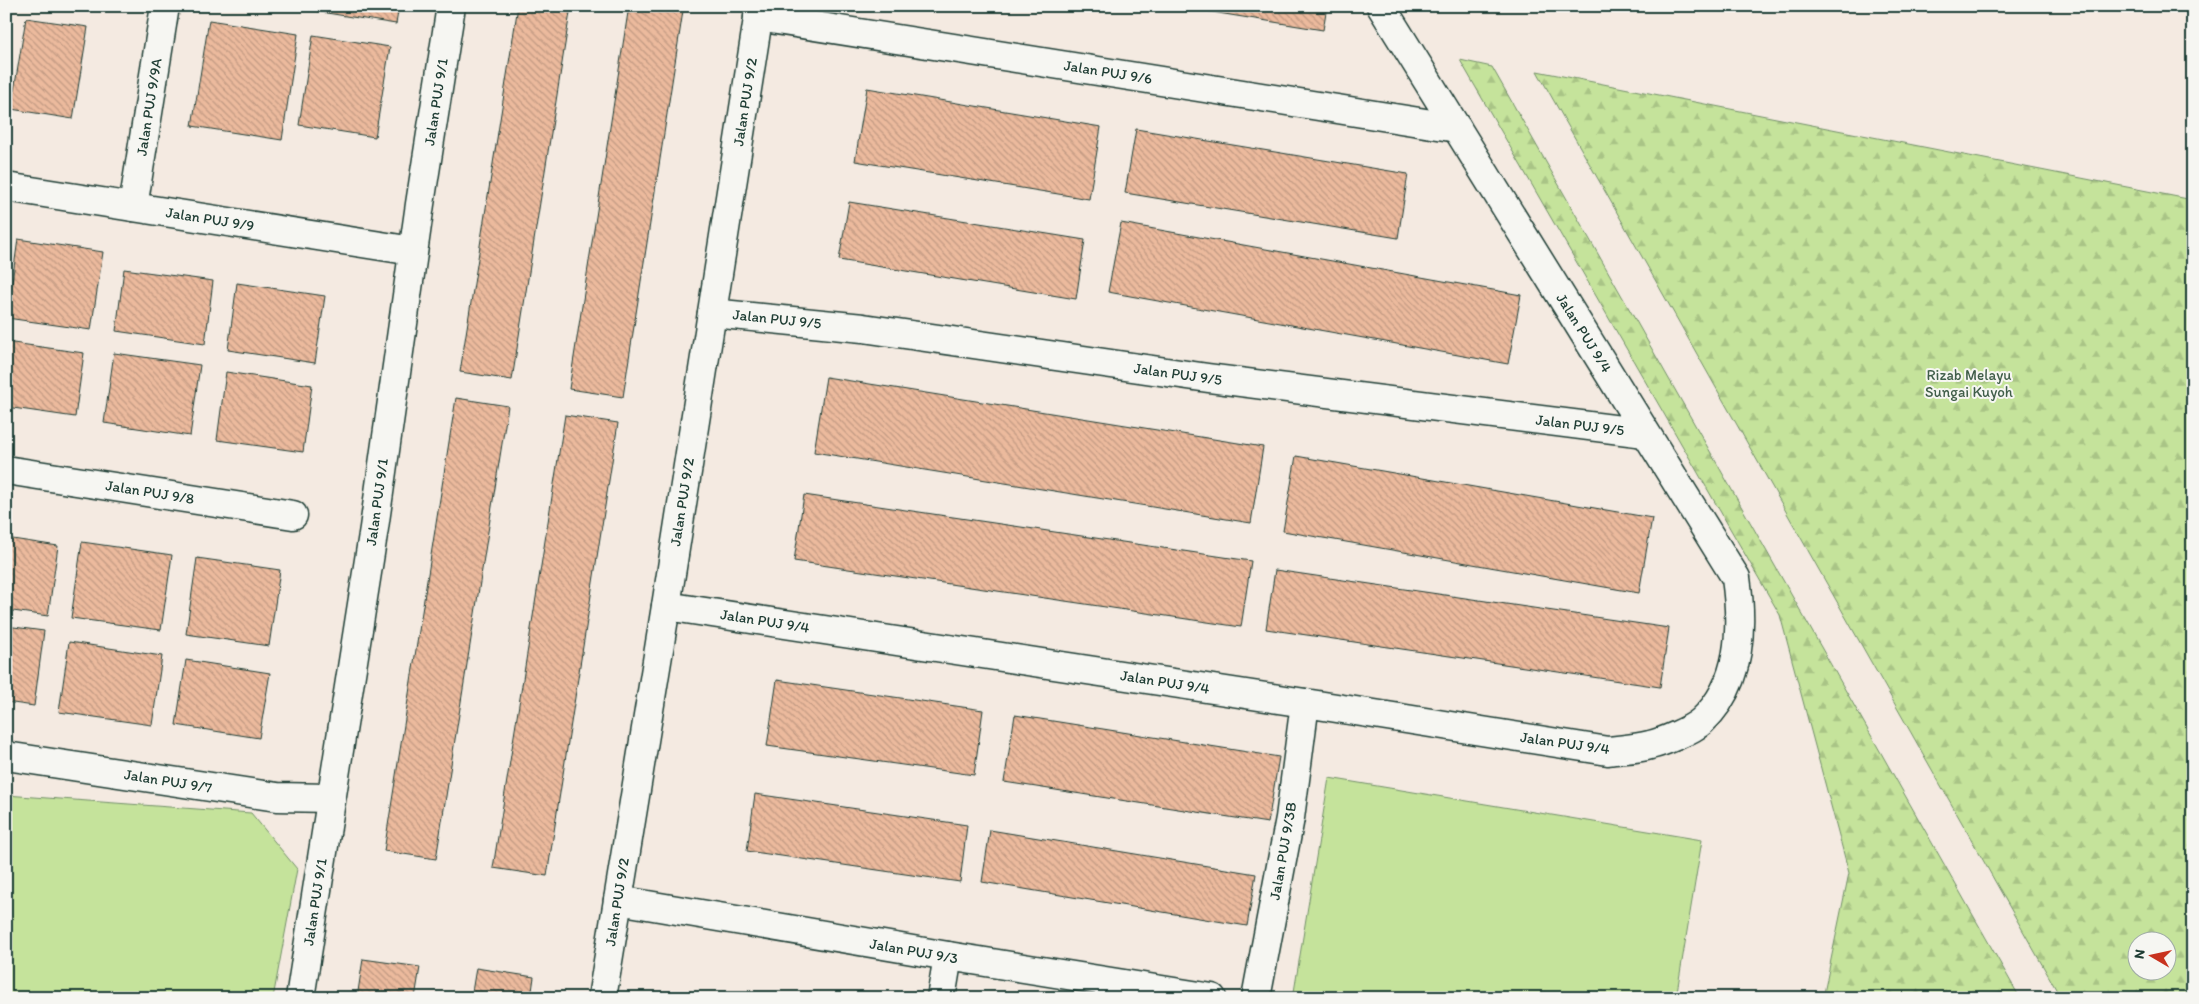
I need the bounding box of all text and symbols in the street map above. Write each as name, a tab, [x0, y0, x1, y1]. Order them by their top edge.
street label: Jalan PUJ 9/9A	[132, 56, 166, 157]
street label: Jalan PUJ 9/2	[729, 56, 761, 147]
street label: Jalan PUJ 9/6	[1063, 56, 1153, 88]
street label: Jalan PUJ 9/1	[420, 57, 452, 147]
street label: Jalan PUJ 9/9	[165, 203, 256, 235]
street label: Jalan PUJ 9/4	[1552, 290, 1616, 376]
street label: Jalan PUJ 9/5	[732, 305, 822, 333]
street label: Jalan PUJ 9/5	[1133, 359, 1223, 389]
park label: Rizab Melayu Sungai Kuyoh	[1925, 366, 2013, 401]
street label: Jalan PUJ 9/5	[1535, 411, 1625, 439]
street label: Jalan PUJ 9/2	[666, 456, 698, 547]
street label: Jalan PUJ 9/1	[362, 457, 392, 547]
street label: Jalan PUJ 9/8	[104, 476, 196, 508]
street label: Jalan PUJ 9/4	[719, 605, 811, 637]
street label: Jalan PUJ 9/4	[1119, 666, 1211, 698]
street label: Jalan PUJ 9/4	[1519, 728, 1611, 758]
street label: Jalan PUJ 9/7	[123, 765, 214, 797]
street label: Jalan PUJ 9/3B	[1266, 800, 1301, 901]
street label: Jalan PUJ 9/2	[601, 856, 633, 947]
street label: Jalan PUJ 9/1	[299, 857, 331, 947]
north arrow	[2126, 932, 2176, 982]
street label: Jalan PUJ 9/3	[868, 934, 960, 968]
text: N	[2131, 948, 2149, 960]

